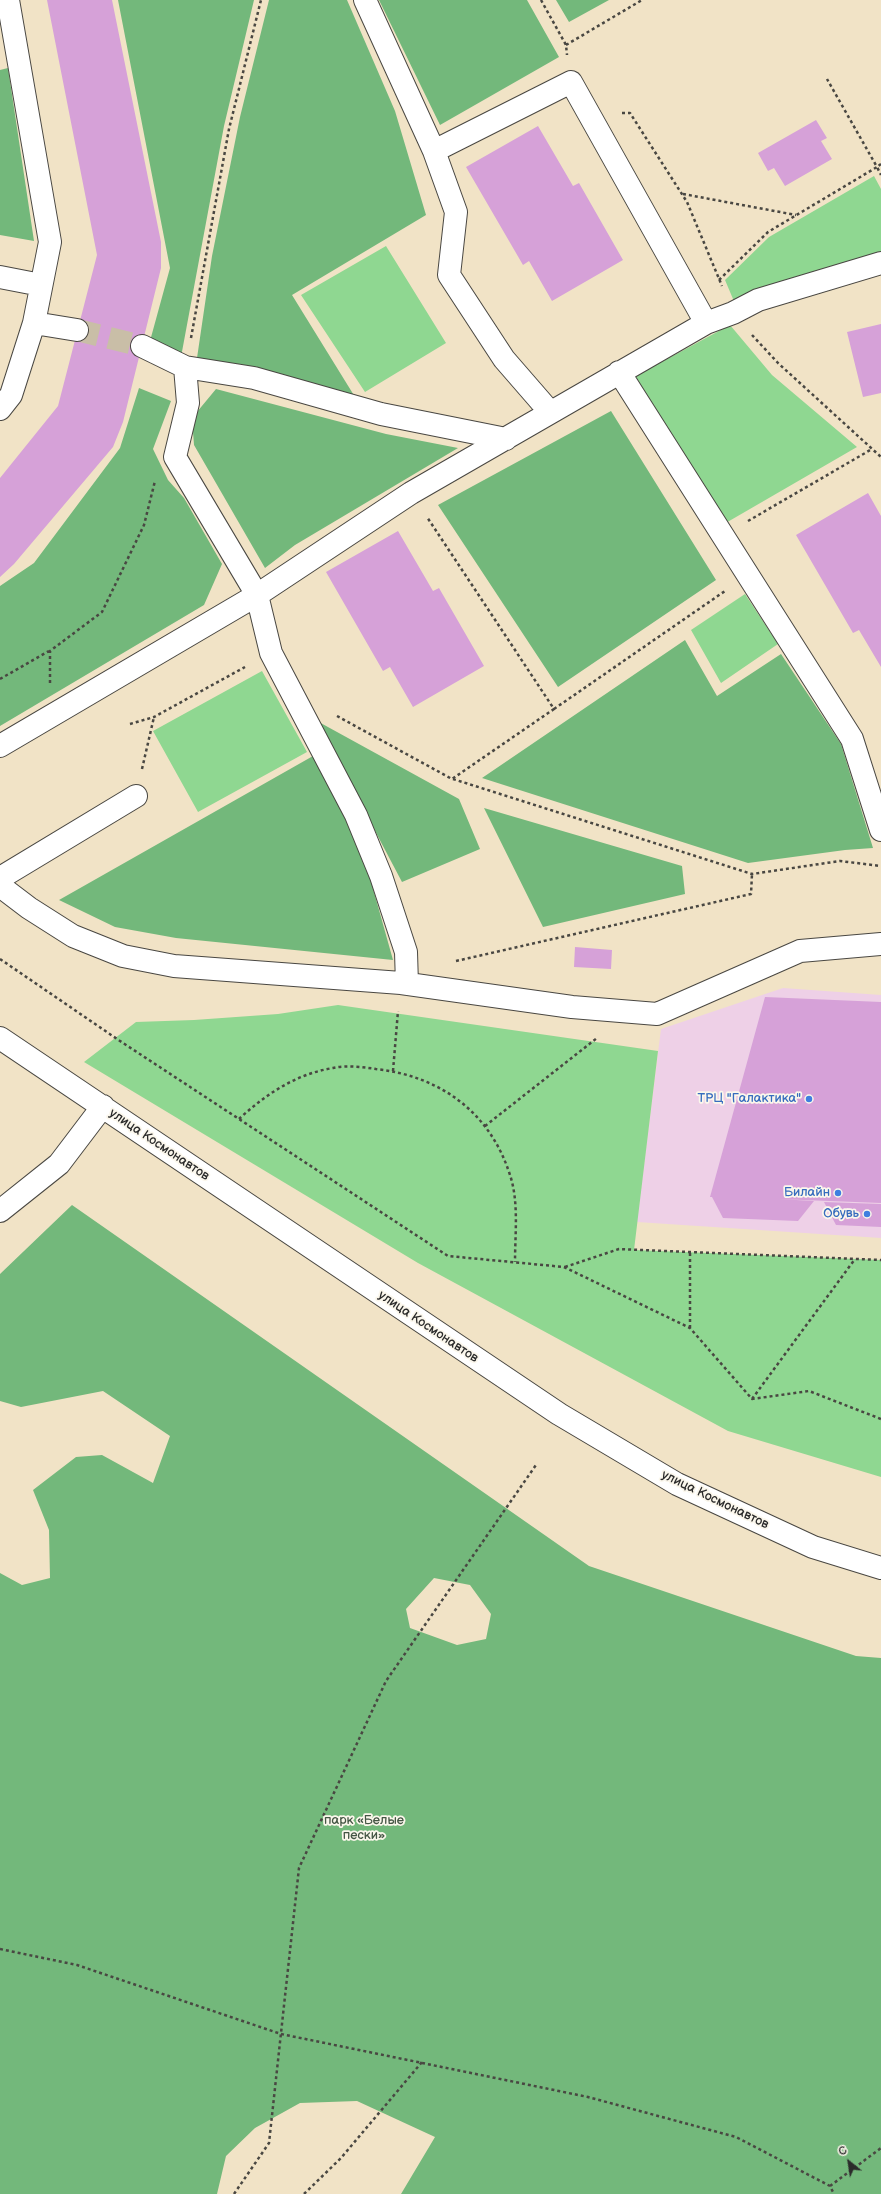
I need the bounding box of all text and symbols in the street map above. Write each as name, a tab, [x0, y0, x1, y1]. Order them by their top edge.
place label: ТРЦ "Галактика"	[698, 1091, 801, 1107]
marker: ТРЦ "Галактика"	[804, 1094, 814, 1104]
street label: улица Космонавтов	[106, 1106, 212, 1184]
place label: Билайн	[784, 1185, 830, 1201]
marker: Билайн	[833, 1188, 843, 1198]
place label: Обувь	[823, 1206, 859, 1222]
marker: Обувь	[862, 1209, 872, 1219]
street label: улица Космонавтов	[375, 1288, 481, 1366]
street label: улица Космонавтов	[659, 1467, 771, 1533]
park label: парк «Белые пески»	[324, 1813, 404, 1844]
north arrow	[829, 2142, 869, 2182]
text: С	[836, 2144, 849, 2159]

